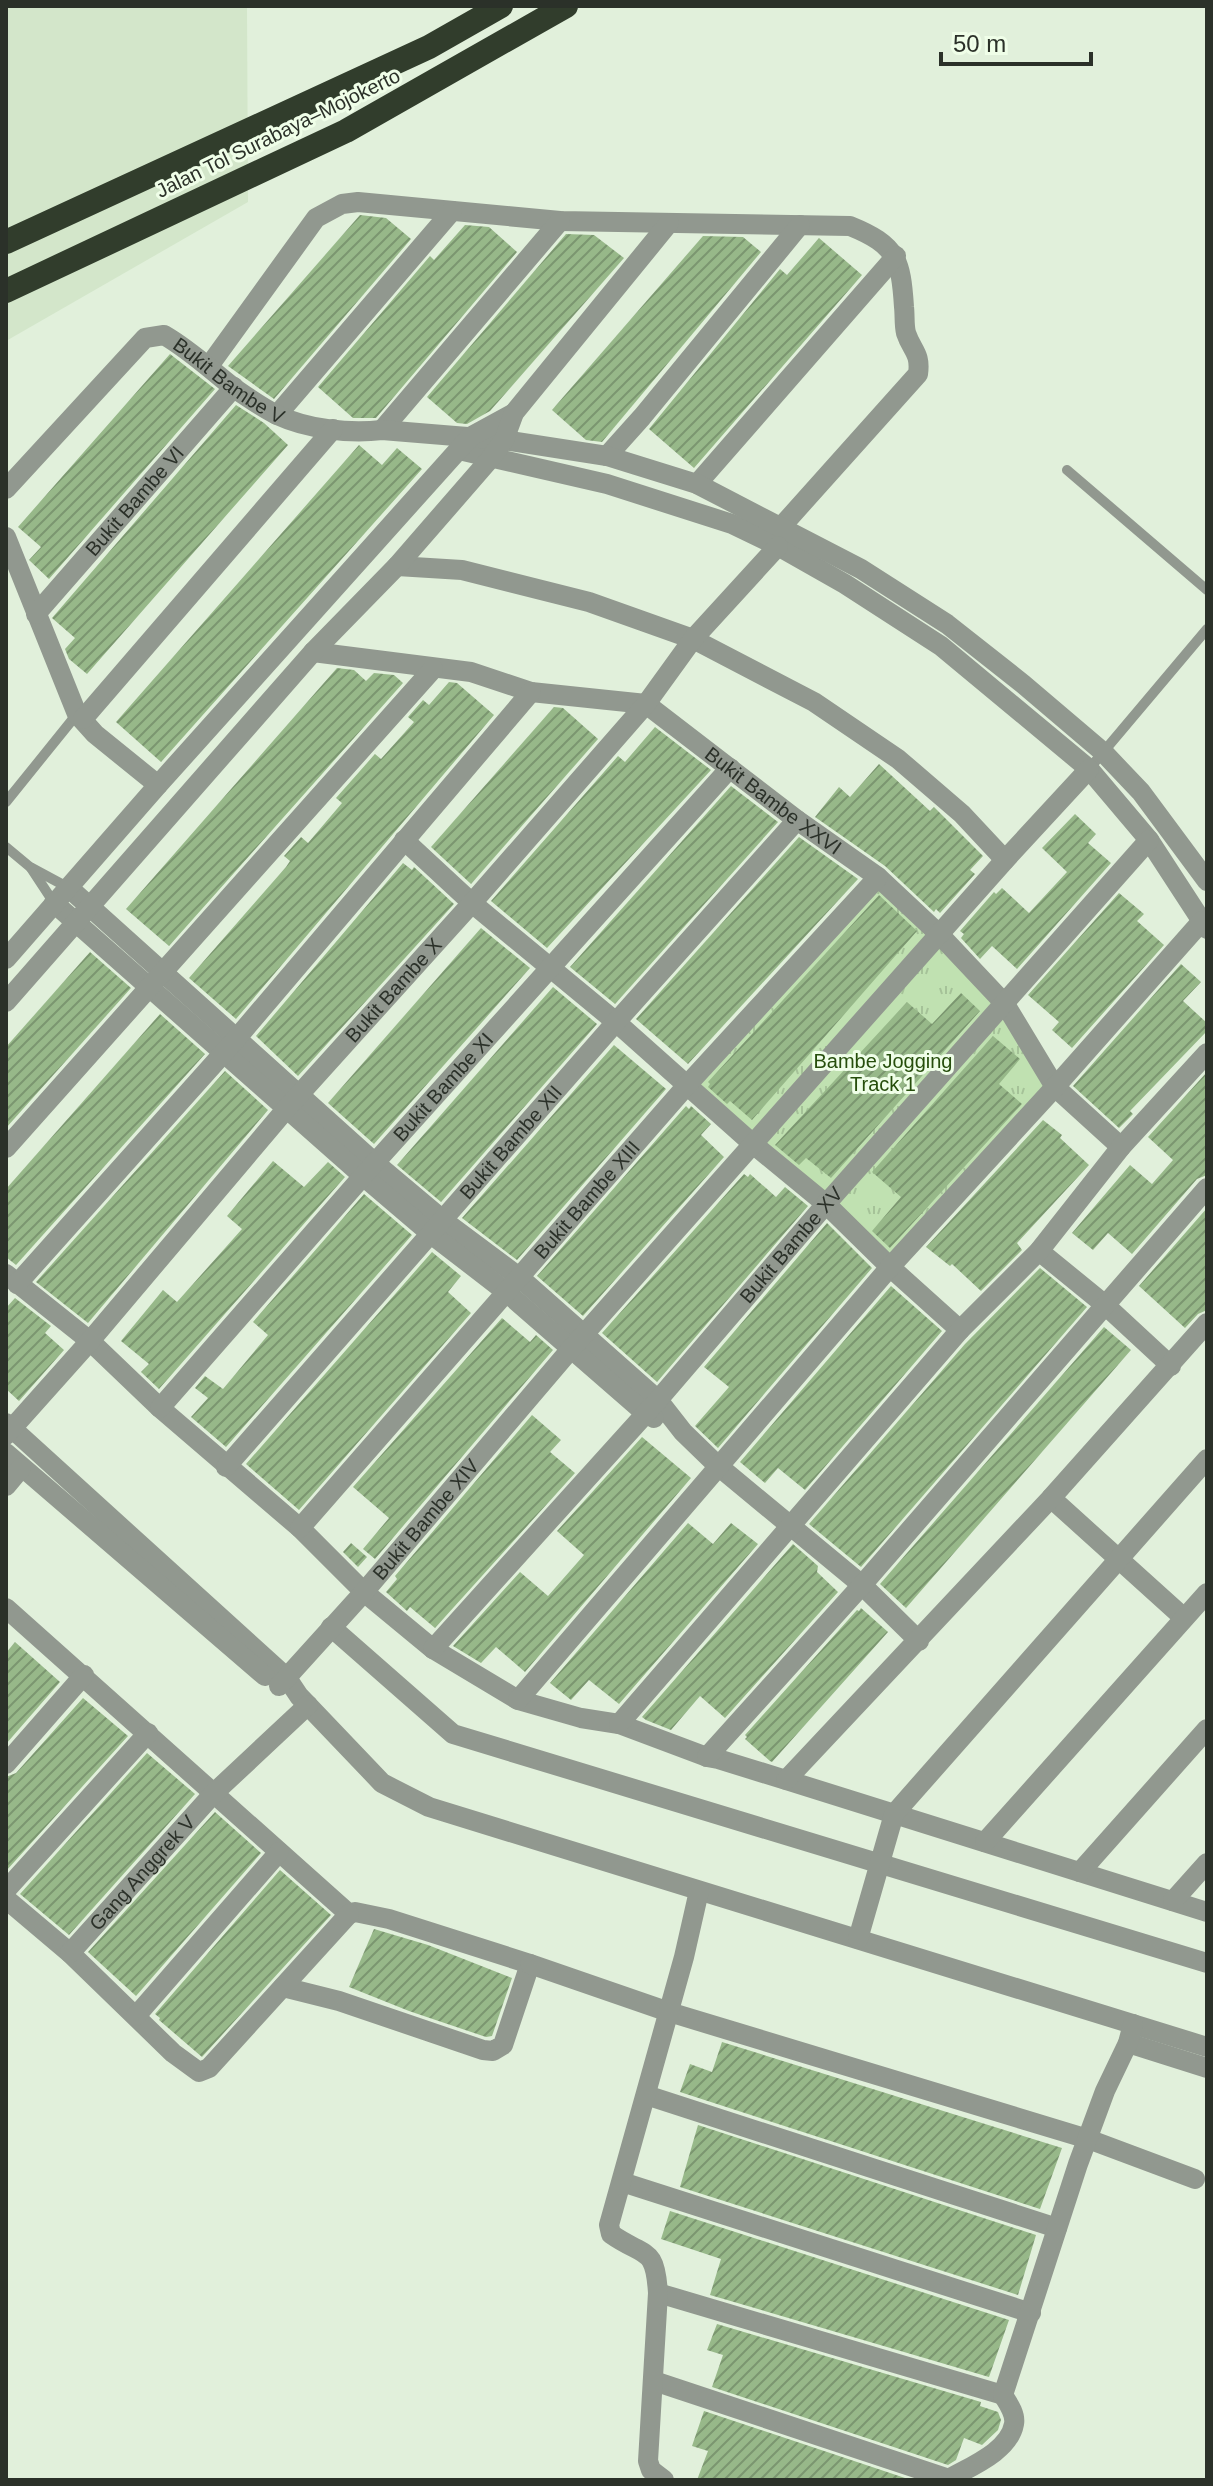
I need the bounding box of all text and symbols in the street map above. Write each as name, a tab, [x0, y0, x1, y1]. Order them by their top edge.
scale bar	[941, 16, 1091, 66]
text: 50 m	[953, 30, 1006, 57]
street label: Jalan Tol Surabaya–Mojokerto	[152, 64, 404, 202]
street label: Bukit Bambe V	[169, 333, 289, 428]
street label: Bukit Bambe VI	[81, 442, 188, 560]
street label: Bukit Bambe XXVI	[701, 743, 846, 859]
street label: Bukit Bambe X	[341, 934, 446, 1047]
street label: Bukit Bambe XI	[389, 1028, 497, 1146]
park label: Bambe Jogging Track 1	[814, 1050, 952, 1095]
street label: Bukit Bambe XII	[455, 1081, 566, 1203]
street label: Bukit Bambe XIII	[530, 1136, 644, 1263]
street label: Bukit Bambe XV	[735, 1182, 847, 1307]
street label: Bukit Bambe XIV	[368, 1454, 484, 1584]
street label: Gang Anggrek V	[85, 1810, 200, 1935]

